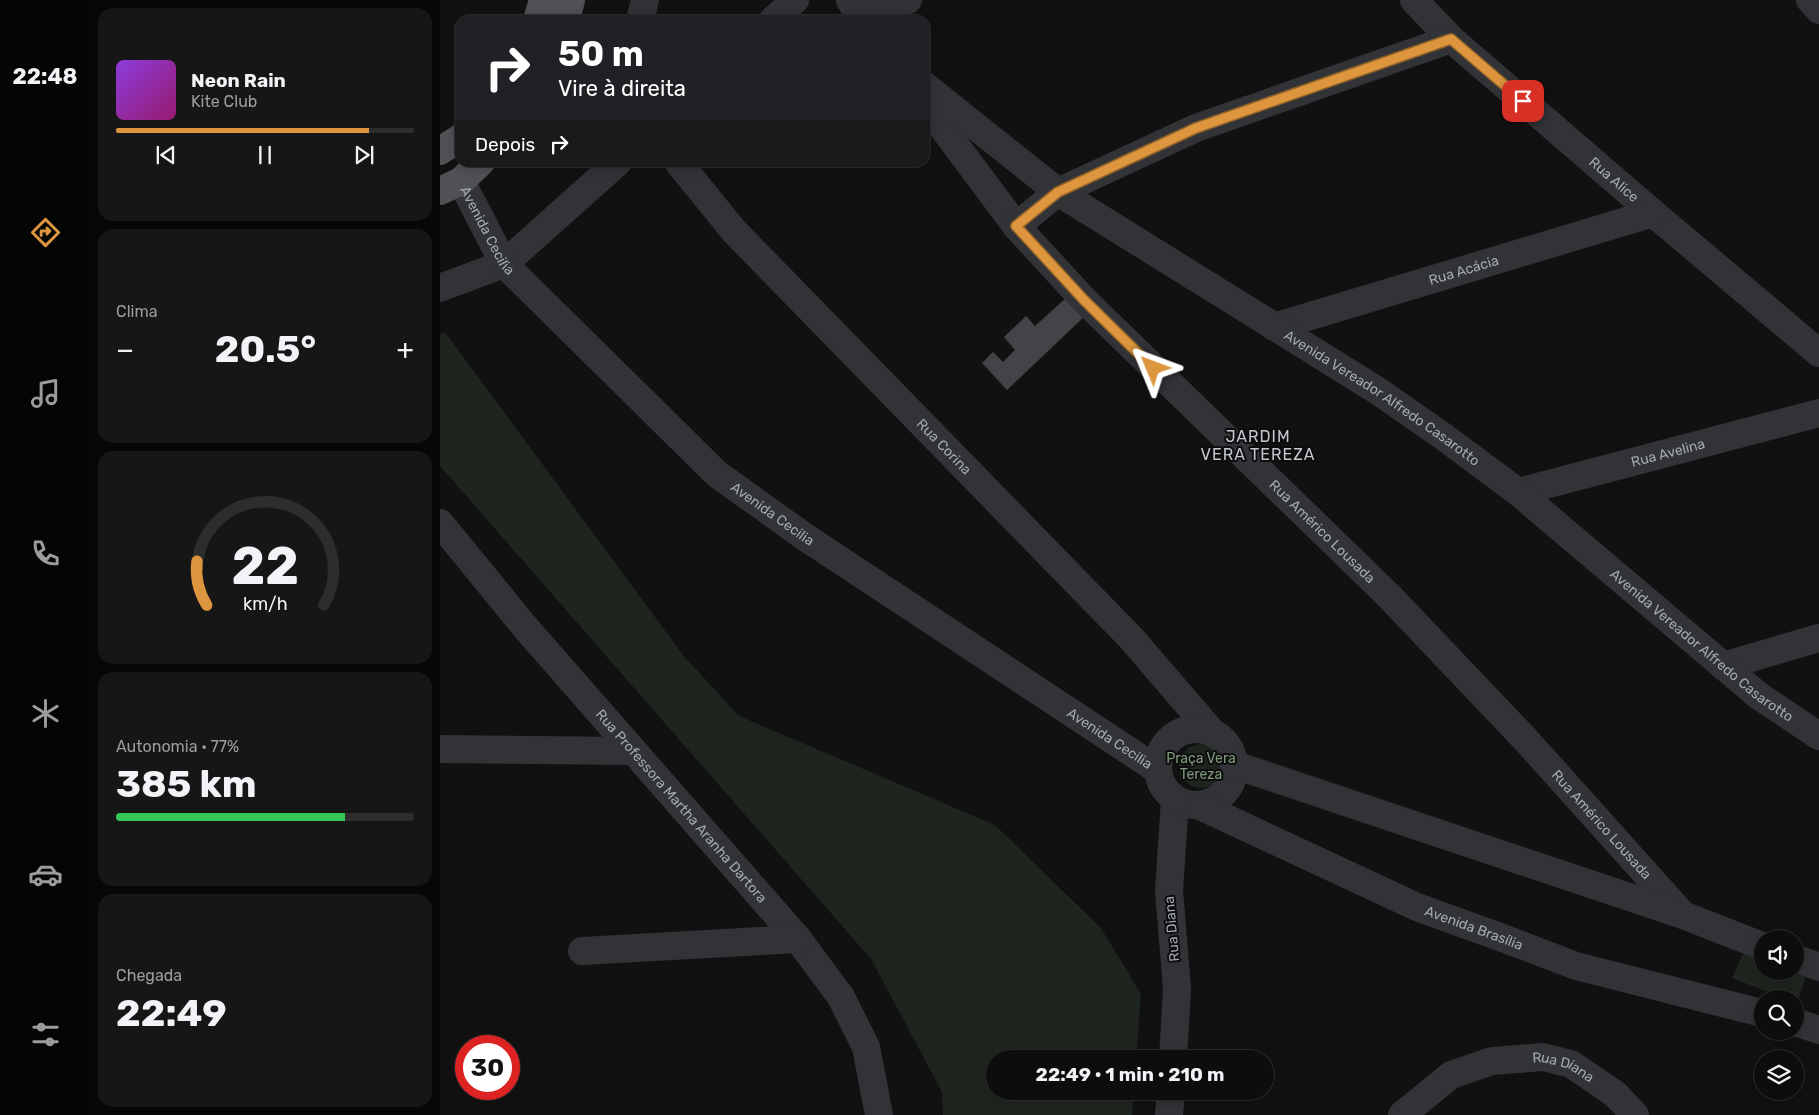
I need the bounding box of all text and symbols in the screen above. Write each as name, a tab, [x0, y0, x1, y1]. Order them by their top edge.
text: 50 m	[558, 33, 644, 75]
icon: right	[475, 35, 540, 100]
text: 22:48	[13, 63, 77, 90]
text: Neon Rain	[191, 69, 286, 92]
text: Vire à direita	[558, 75, 686, 102]
pin	[1502, 80, 1544, 122]
icon: arrive	[1509, 87, 1537, 115]
text: Kite Club	[191, 92, 257, 111]
icon: right	[545, 130, 573, 158]
text: Depois	[475, 133, 535, 156]
icon: previous	[152, 141, 180, 169]
icon: pause	[251, 141, 279, 169]
icon: next	[350, 141, 378, 169]
street label: Rua Alice	[1586, 153, 1643, 206]
street label: Avenida Cecilia	[457, 183, 518, 278]
icon: directions	[28, 215, 63, 250]
street label: Rua Acácia	[1427, 251, 1501, 288]
text: Clima	[116, 302, 157, 321]
text: 20.5°	[215, 326, 316, 372]
street label: Avenida Vereador Alfredo Casarotto	[1281, 326, 1483, 469]
text: −	[116, 333, 134, 366]
text: +	[397, 333, 414, 366]
position arrow	[1126, 341, 1178, 393]
icon: music	[28, 376, 63, 411]
street label: Rua Corina	[913, 415, 975, 478]
district label: JARDIM VERA TEREZA	[1201, 427, 1315, 464]
street label: Rua Avelina	[1629, 435, 1707, 470]
street label: Rua Américo Lousada	[1266, 476, 1379, 587]
street label: Avenida Cecilia	[728, 478, 818, 549]
text: 22	[231, 535, 299, 597]
icon: phone	[28, 536, 63, 571]
street label: Avenida Vereador Alfredo Casarotto	[1607, 565, 1797, 725]
text: km/h	[243, 593, 287, 614]
icon: climate	[28, 696, 63, 731]
street label: Avenida Cecilia	[1064, 704, 1156, 772]
street label: Rua Professora Martha Aranha Dartora	[592, 706, 771, 906]
text: Autonomia · 77%	[116, 737, 239, 756]
park label: Praça Vera Tereza	[1166, 750, 1236, 783]
text: 385 km	[116, 761, 256, 807]
street label: Rua Américo Lousada	[1548, 766, 1655, 883]
icon: car	[28, 857, 63, 892]
street label: Rua Diana	[1161, 896, 1183, 962]
street label: Avenida Brasília	[1423, 902, 1525, 953]
map controls	[1754, 930, 1804, 1100]
button: sound	[1754, 930, 1804, 980]
text: Chegada	[116, 966, 182, 985]
text: 22:49	[116, 990, 227, 1036]
button: search	[1754, 990, 1804, 1040]
icon: filters	[28, 1017, 63, 1052]
speed limit sign: 30	[455, 1035, 520, 1100]
street label: Rua Diana	[1532, 1048, 1598, 1086]
button: layers	[1754, 1050, 1804, 1100]
text: 22:49 · 1 min · 210 m	[1036, 1063, 1224, 1086]

